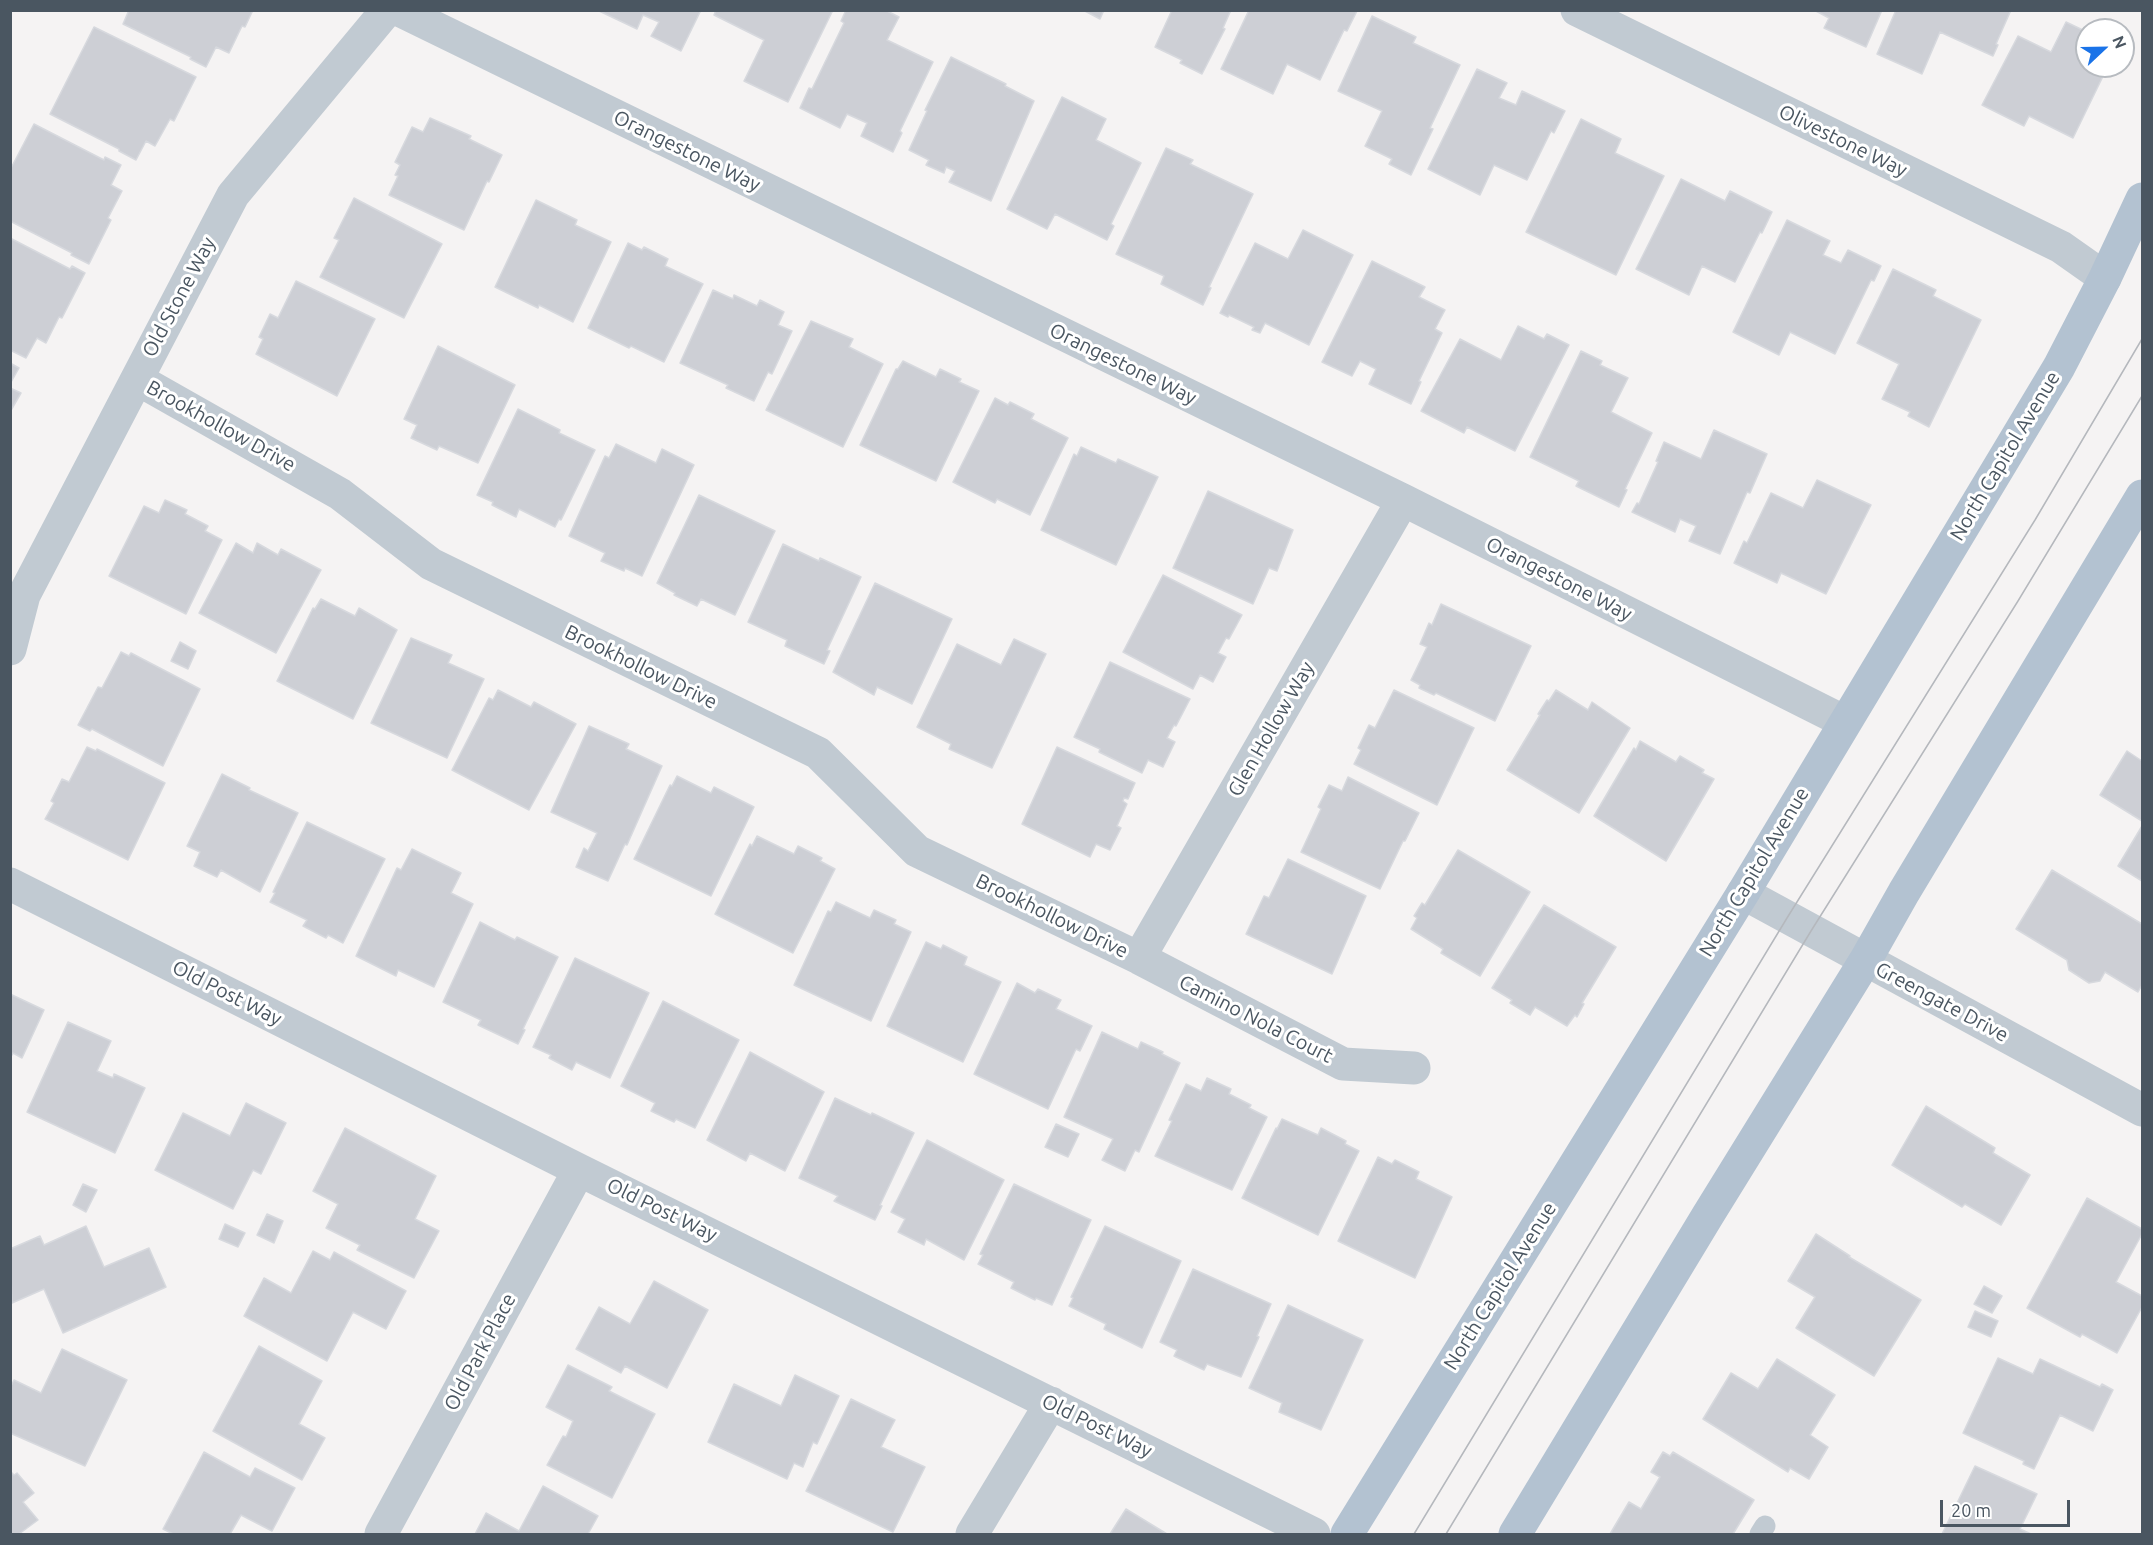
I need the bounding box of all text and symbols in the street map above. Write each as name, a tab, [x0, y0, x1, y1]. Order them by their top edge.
north arrow	[2075, 18, 2135, 78]
text: N	[2109, 33, 2130, 51]
street label: Olivestone Way	[1775, 100, 1911, 182]
street label: Orangestone Way	[610, 105, 764, 197]
street label: Old Stone Way	[137, 233, 221, 361]
street label: Orangestone Way	[1046, 318, 1200, 410]
street label: North Capitol Avenue	[1945, 367, 2065, 545]
street label: Brookhollow Drive	[142, 375, 300, 477]
street label: Orangestone Way	[1482, 532, 1636, 626]
street label: Brookhollow Drive	[561, 620, 721, 714]
street label: Glen Hollow Way	[1223, 657, 1319, 801]
street label: North Capitol Avenue	[1694, 783, 1814, 961]
street label: Brookhollow Drive	[972, 869, 1132, 963]
street label: Old Post Way	[168, 955, 286, 1031]
street label: Greengate Drive	[1872, 957, 2012, 1047]
street label: Camino Nola Court	[1175, 970, 1337, 1068]
street label: Old Post Way	[603, 1173, 721, 1247]
street label: North Capitol Avenue	[1439, 1198, 1561, 1374]
street label: Old Park Place	[439, 1289, 521, 1415]
street label: Old Post Way	[1038, 1389, 1156, 1463]
scale bar	[1943, 1488, 2074, 1526]
text: 20 m	[1951, 1500, 1991, 1520]

